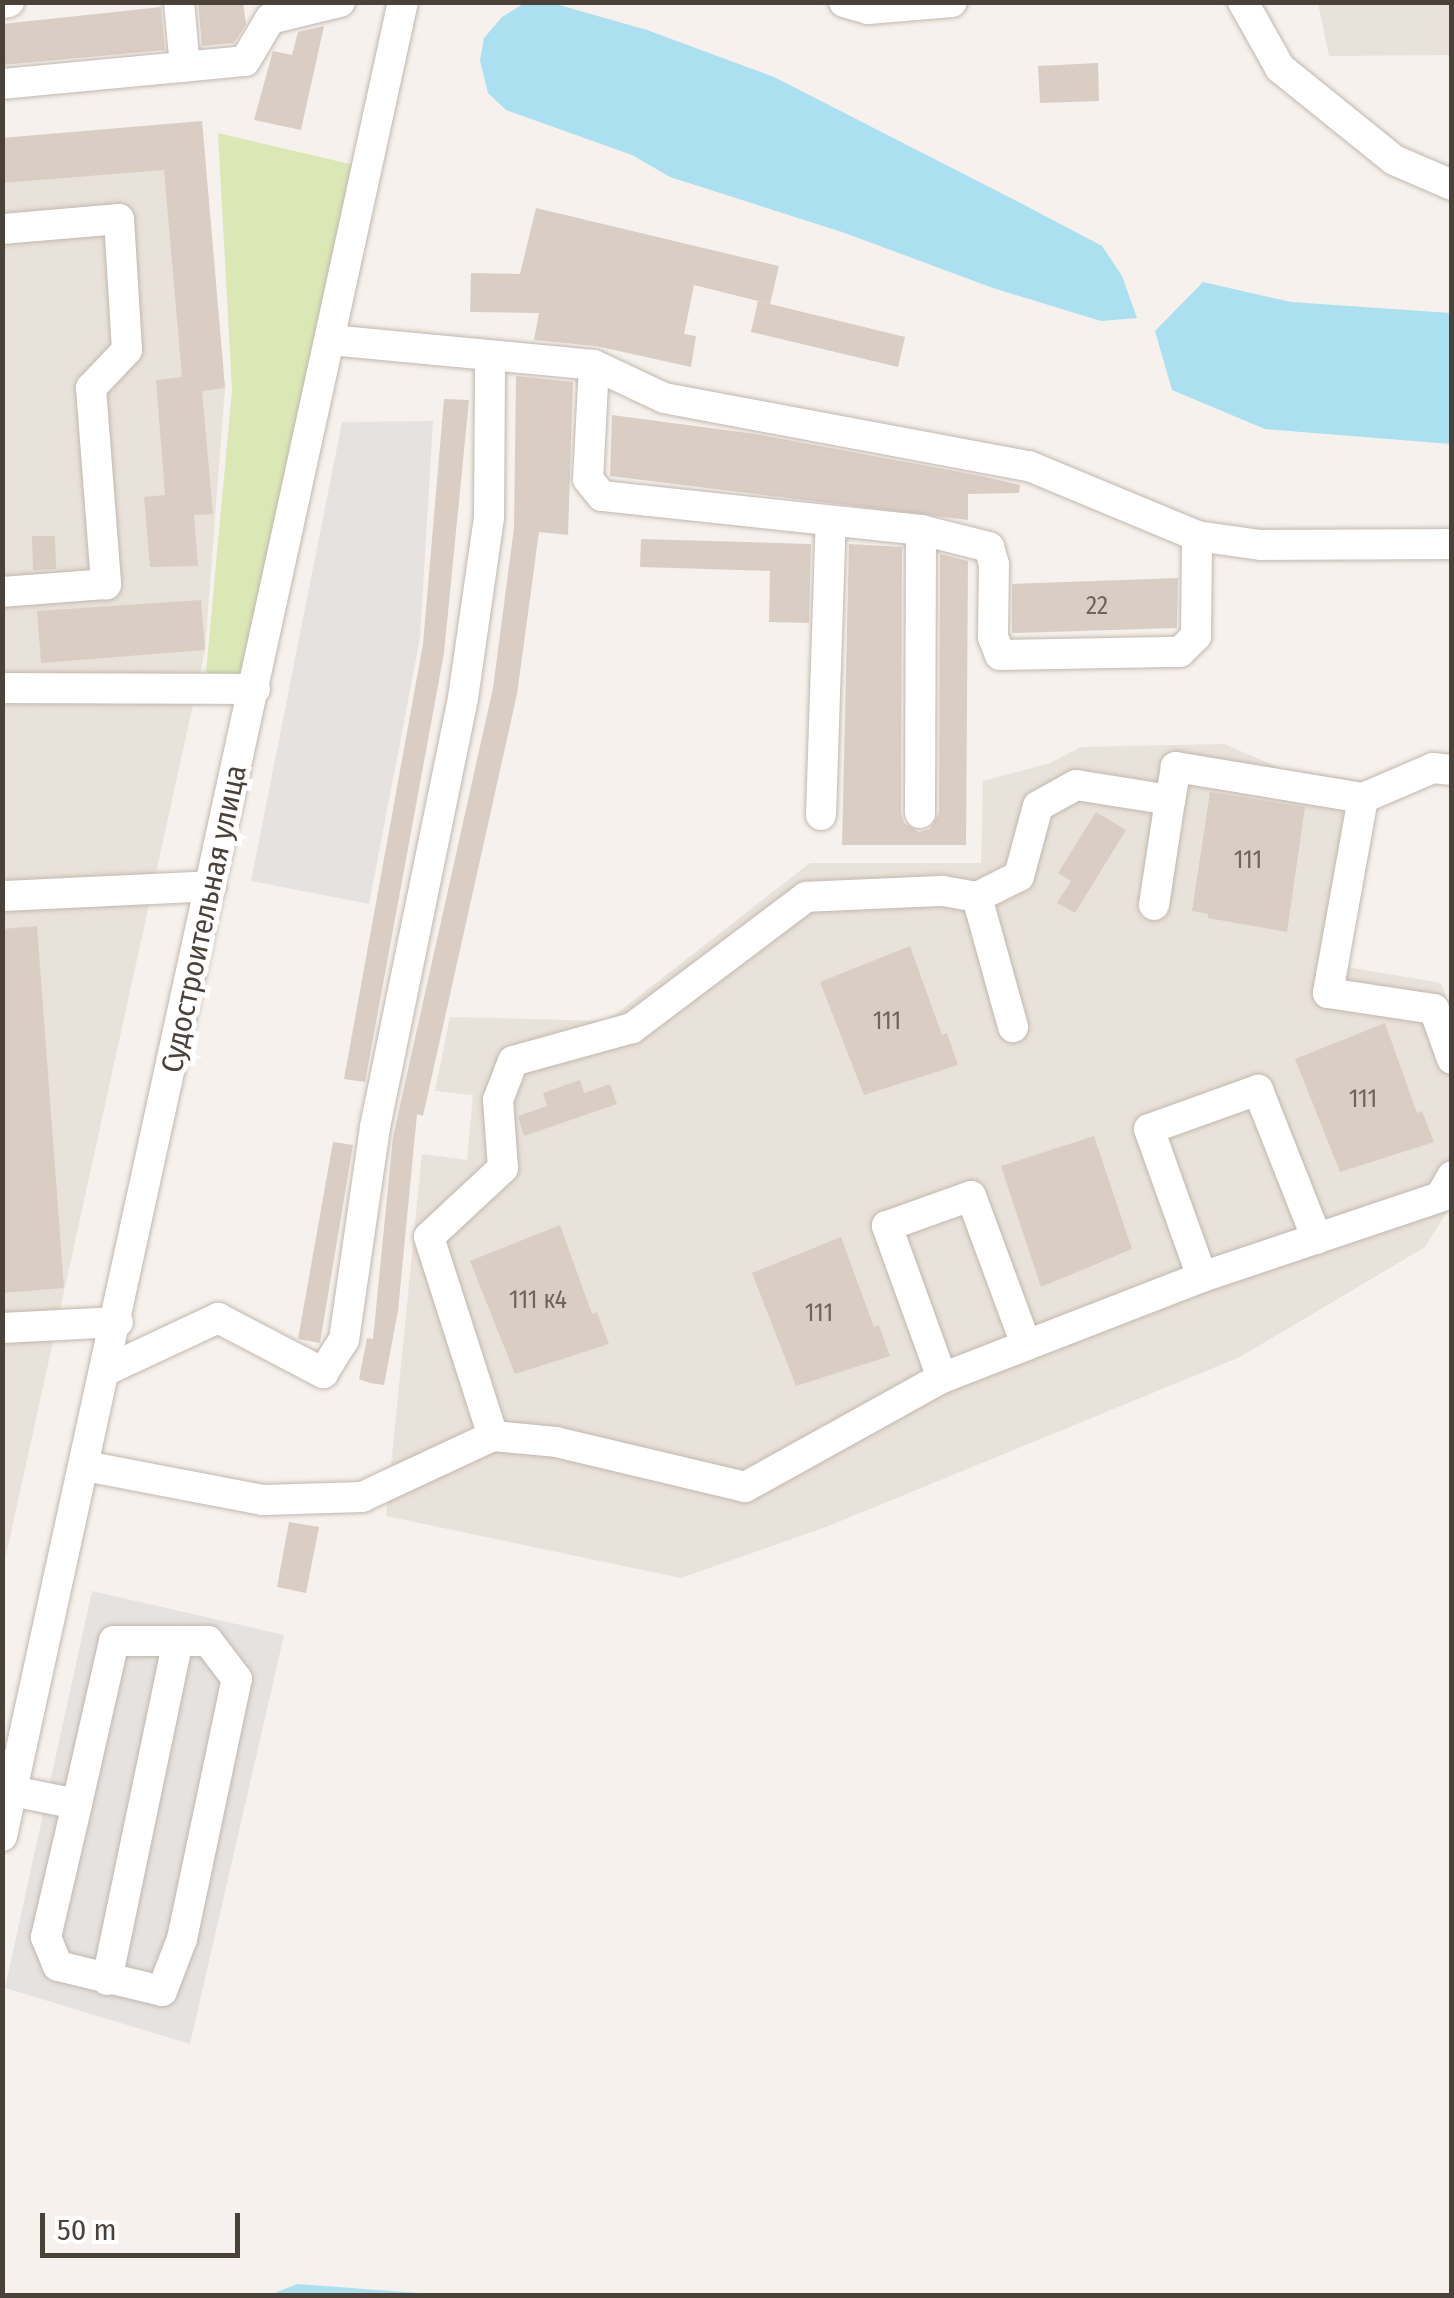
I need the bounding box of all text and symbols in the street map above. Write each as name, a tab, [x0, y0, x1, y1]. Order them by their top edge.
house number: 22	[1086, 591, 1108, 621]
street label: Судостроительная улица	[154, 762, 254, 1076]
house number: 111	[1234, 845, 1262, 875]
house number: 111	[873, 1006, 901, 1036]
house number: 111	[1349, 1084, 1377, 1114]
house number: 111 к4	[509, 1285, 567, 1315]
house number: 111	[805, 1298, 833, 1328]
scale bar	[45, 2193, 245, 2255]
text: 50 m	[57, 2212, 117, 2248]

